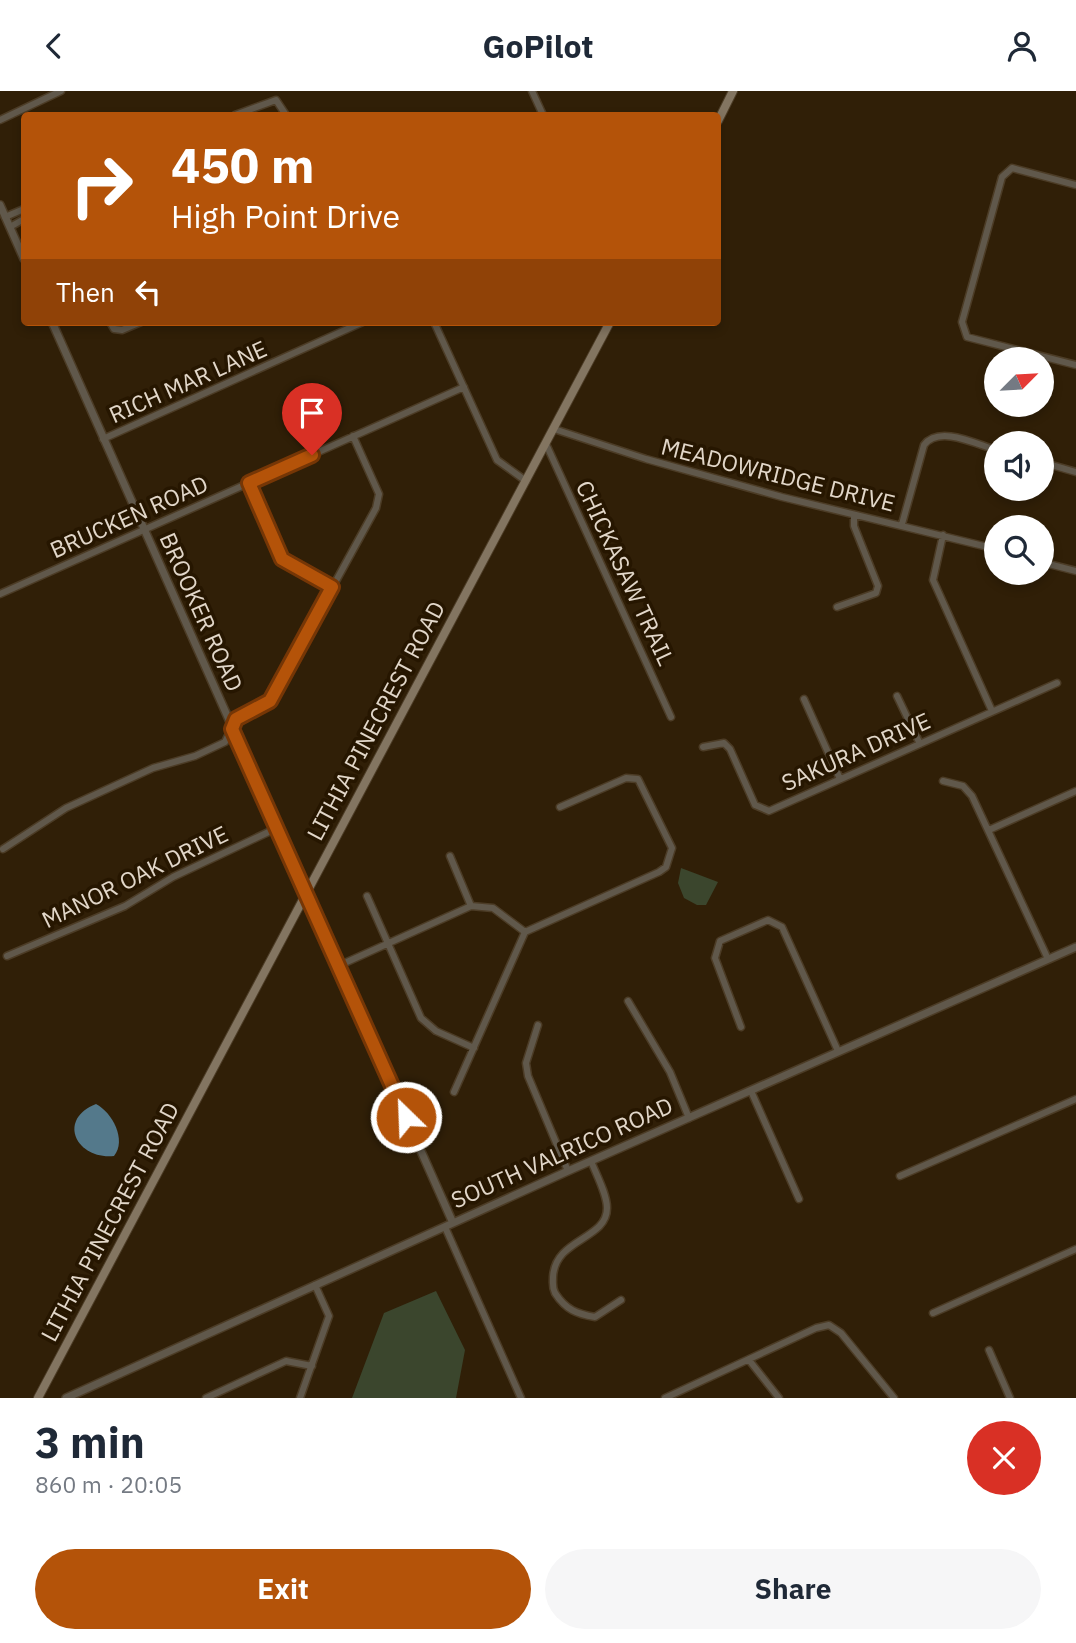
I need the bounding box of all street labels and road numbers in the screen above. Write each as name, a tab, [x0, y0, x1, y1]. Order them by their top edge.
street label: RICH MAR LANE	[104, 333, 271, 429]
street label: MEADOWRIDGE DRIVE	[658, 430, 898, 518]
street label: BRUCKEN ROAD	[45, 468, 212, 564]
street label: CHICKASAW TRAIL	[570, 475, 682, 670]
street label: BROOKER ROAD	[153, 527, 250, 696]
street label: LITHIA PINECREST ROAD	[299, 596, 451, 845]
street label: SAKURA DRIVE	[776, 705, 935, 797]
street label: MANOR OAK DRIVE	[36, 818, 233, 934]
street label: SOUTH VALRICO ROAD	[446, 1090, 677, 1215]
street label: LITHIA PINECREST ROAD	[33, 1097, 185, 1346]

